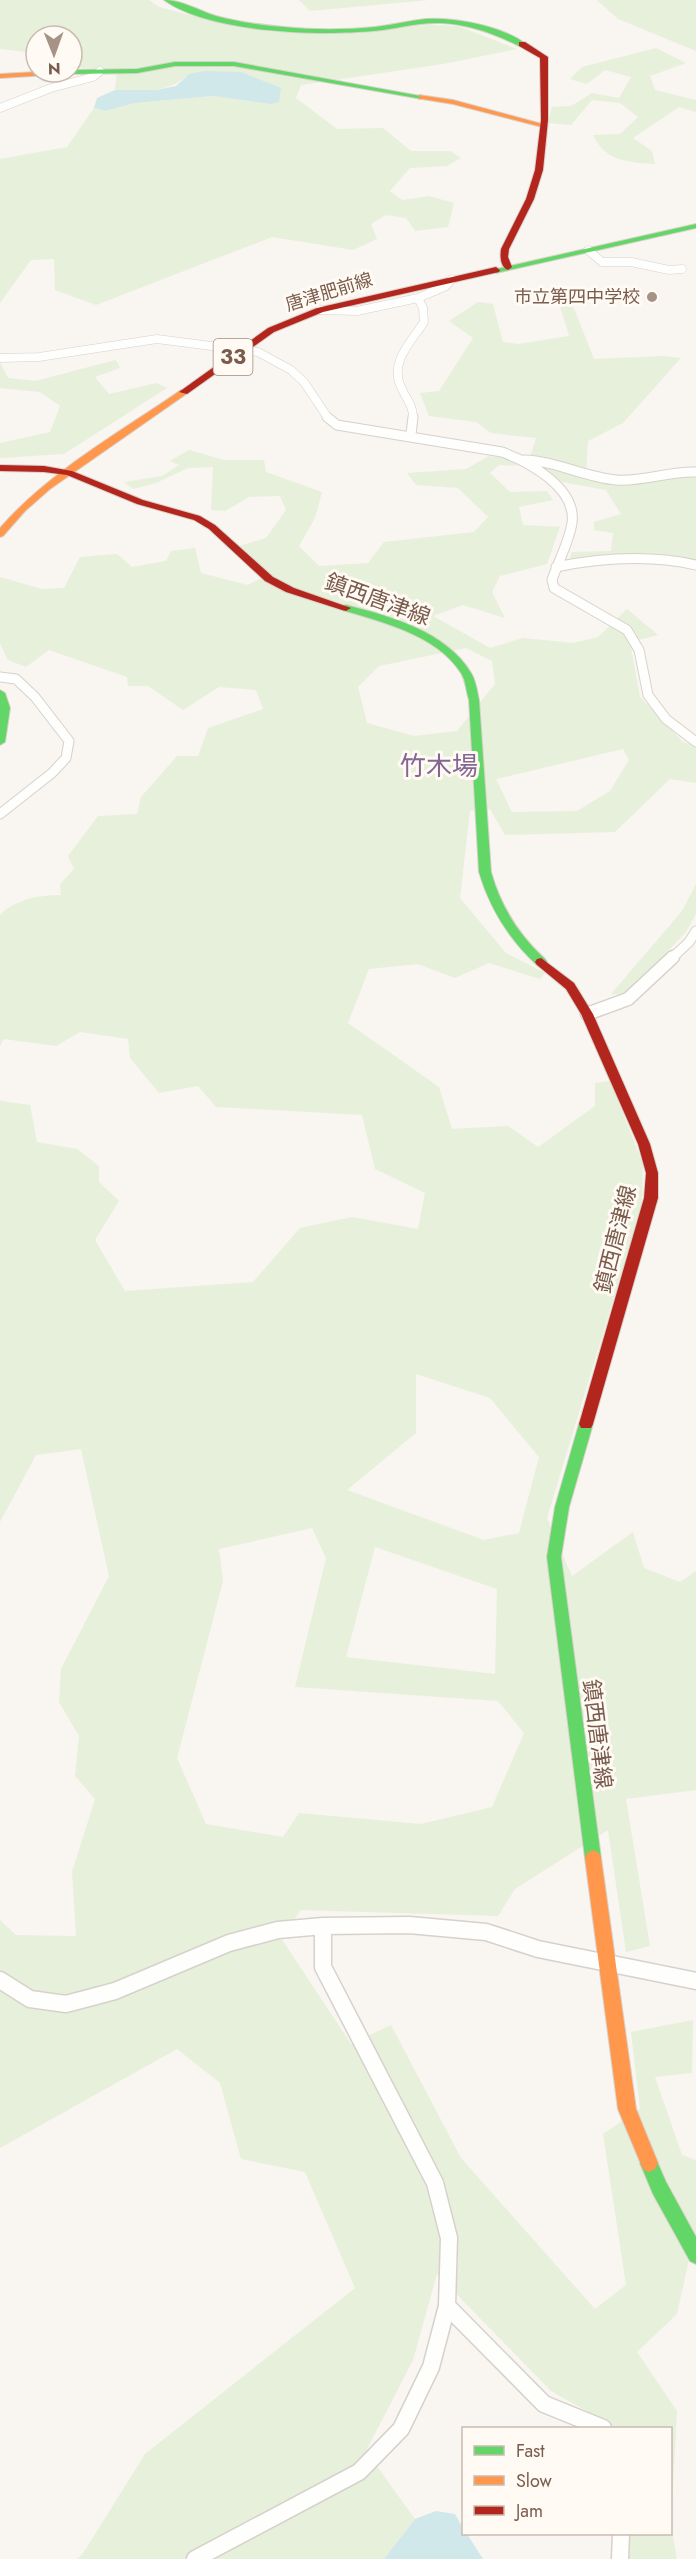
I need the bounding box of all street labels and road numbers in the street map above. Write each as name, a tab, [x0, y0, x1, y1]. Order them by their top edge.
street label: 唐津肥前線	[282, 266, 376, 318]
road number: 33	[214, 339, 252, 375]
street label: 鎮西唐津線	[321, 565, 435, 633]
street label: 鎮西唐津線	[586, 1182, 644, 1296]
street label: 鎮西唐津線	[575, 1677, 621, 1791]

